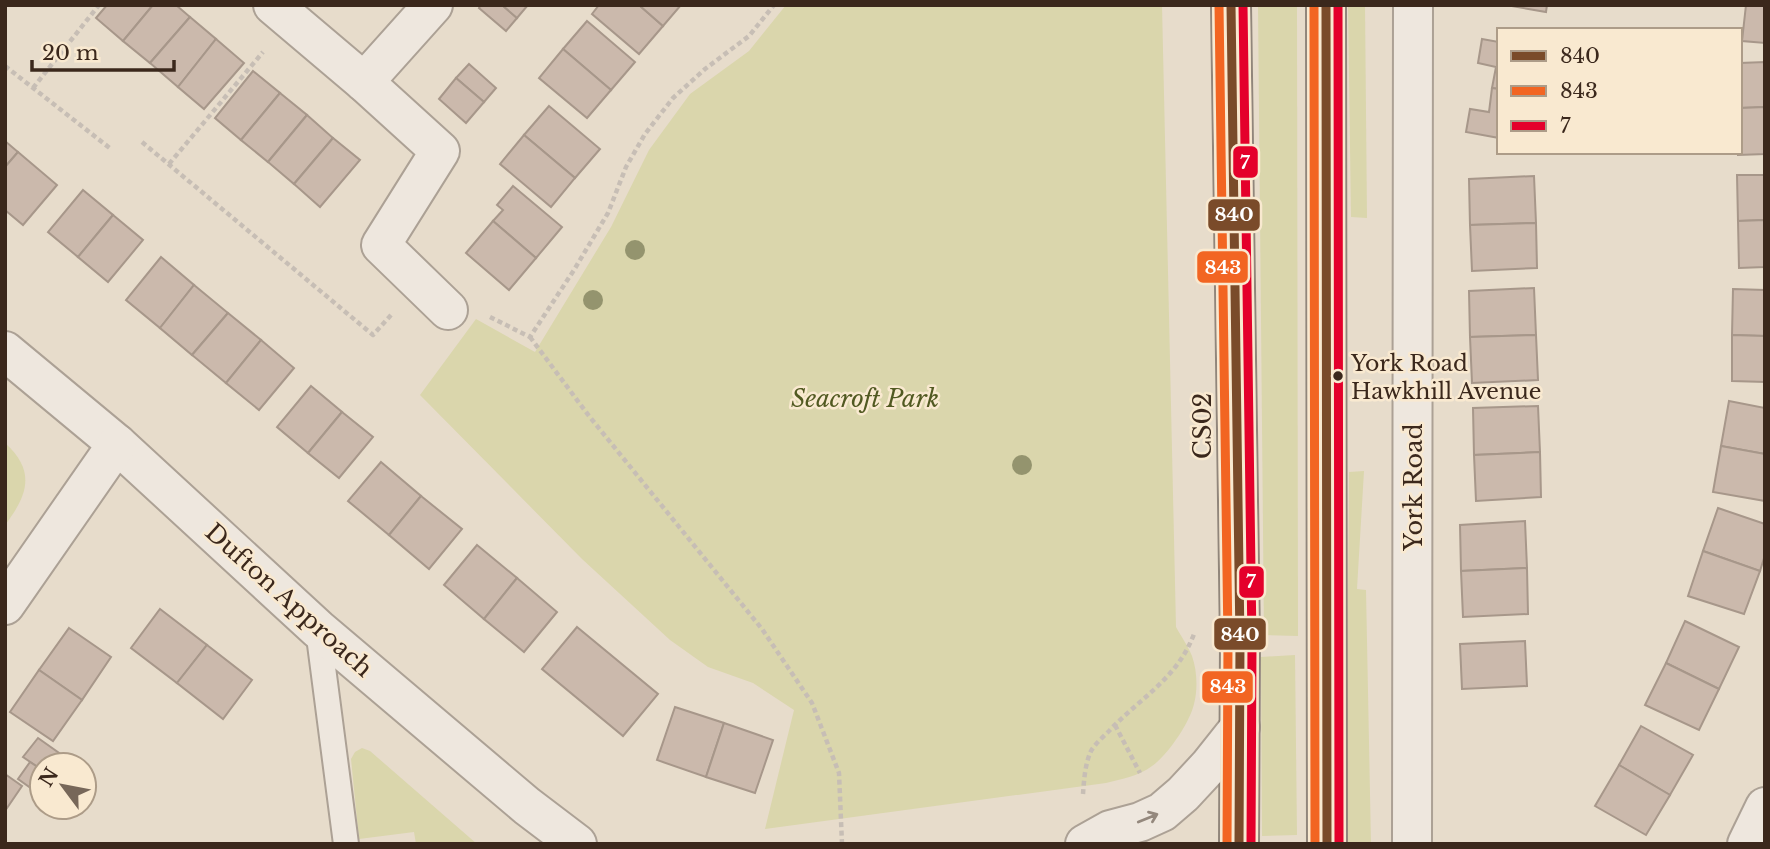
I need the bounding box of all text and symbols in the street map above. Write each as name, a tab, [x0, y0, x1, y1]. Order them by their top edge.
scale bar	[32, 28, 173, 72]
legend	[1497, 28, 1742, 154]
text: 20 m	[42, 40, 99, 66]
text: 840	[1560, 43, 1600, 69]
text: 843	[1560, 78, 1598, 104]
text: 7	[1560, 113, 1571, 139]
line badge: 7	[1232, 145, 1259, 179]
text: 7	[1240, 151, 1251, 174]
line badge: 840	[1207, 198, 1261, 232]
text: 840	[1214, 203, 1254, 226]
line badge: 843	[1196, 250, 1249, 284]
text: 843	[1205, 256, 1241, 279]
place label: York Road Hawkhill Avenue	[1350, 350, 1541, 405]
marker: York Road Hawkhill Avenue	[1331, 369, 1345, 383]
park label: Seacroft Park	[791, 384, 939, 413]
street label: CS02	[1188, 393, 1217, 459]
street label: York Road	[1399, 423, 1428, 552]
street label: Dufton Approach	[199, 517, 379, 683]
line badge: 7	[1238, 565, 1265, 599]
text: 7	[1246, 570, 1257, 593]
line badge: 840	[1213, 617, 1267, 651]
text: 840	[1220, 623, 1260, 646]
line badge: 843	[1201, 670, 1254, 704]
text: 843	[1210, 675, 1246, 698]
north arrow	[28, 751, 98, 821]
text: N	[35, 763, 64, 791]
one-way arrow	[1137, 810, 1159, 823]

